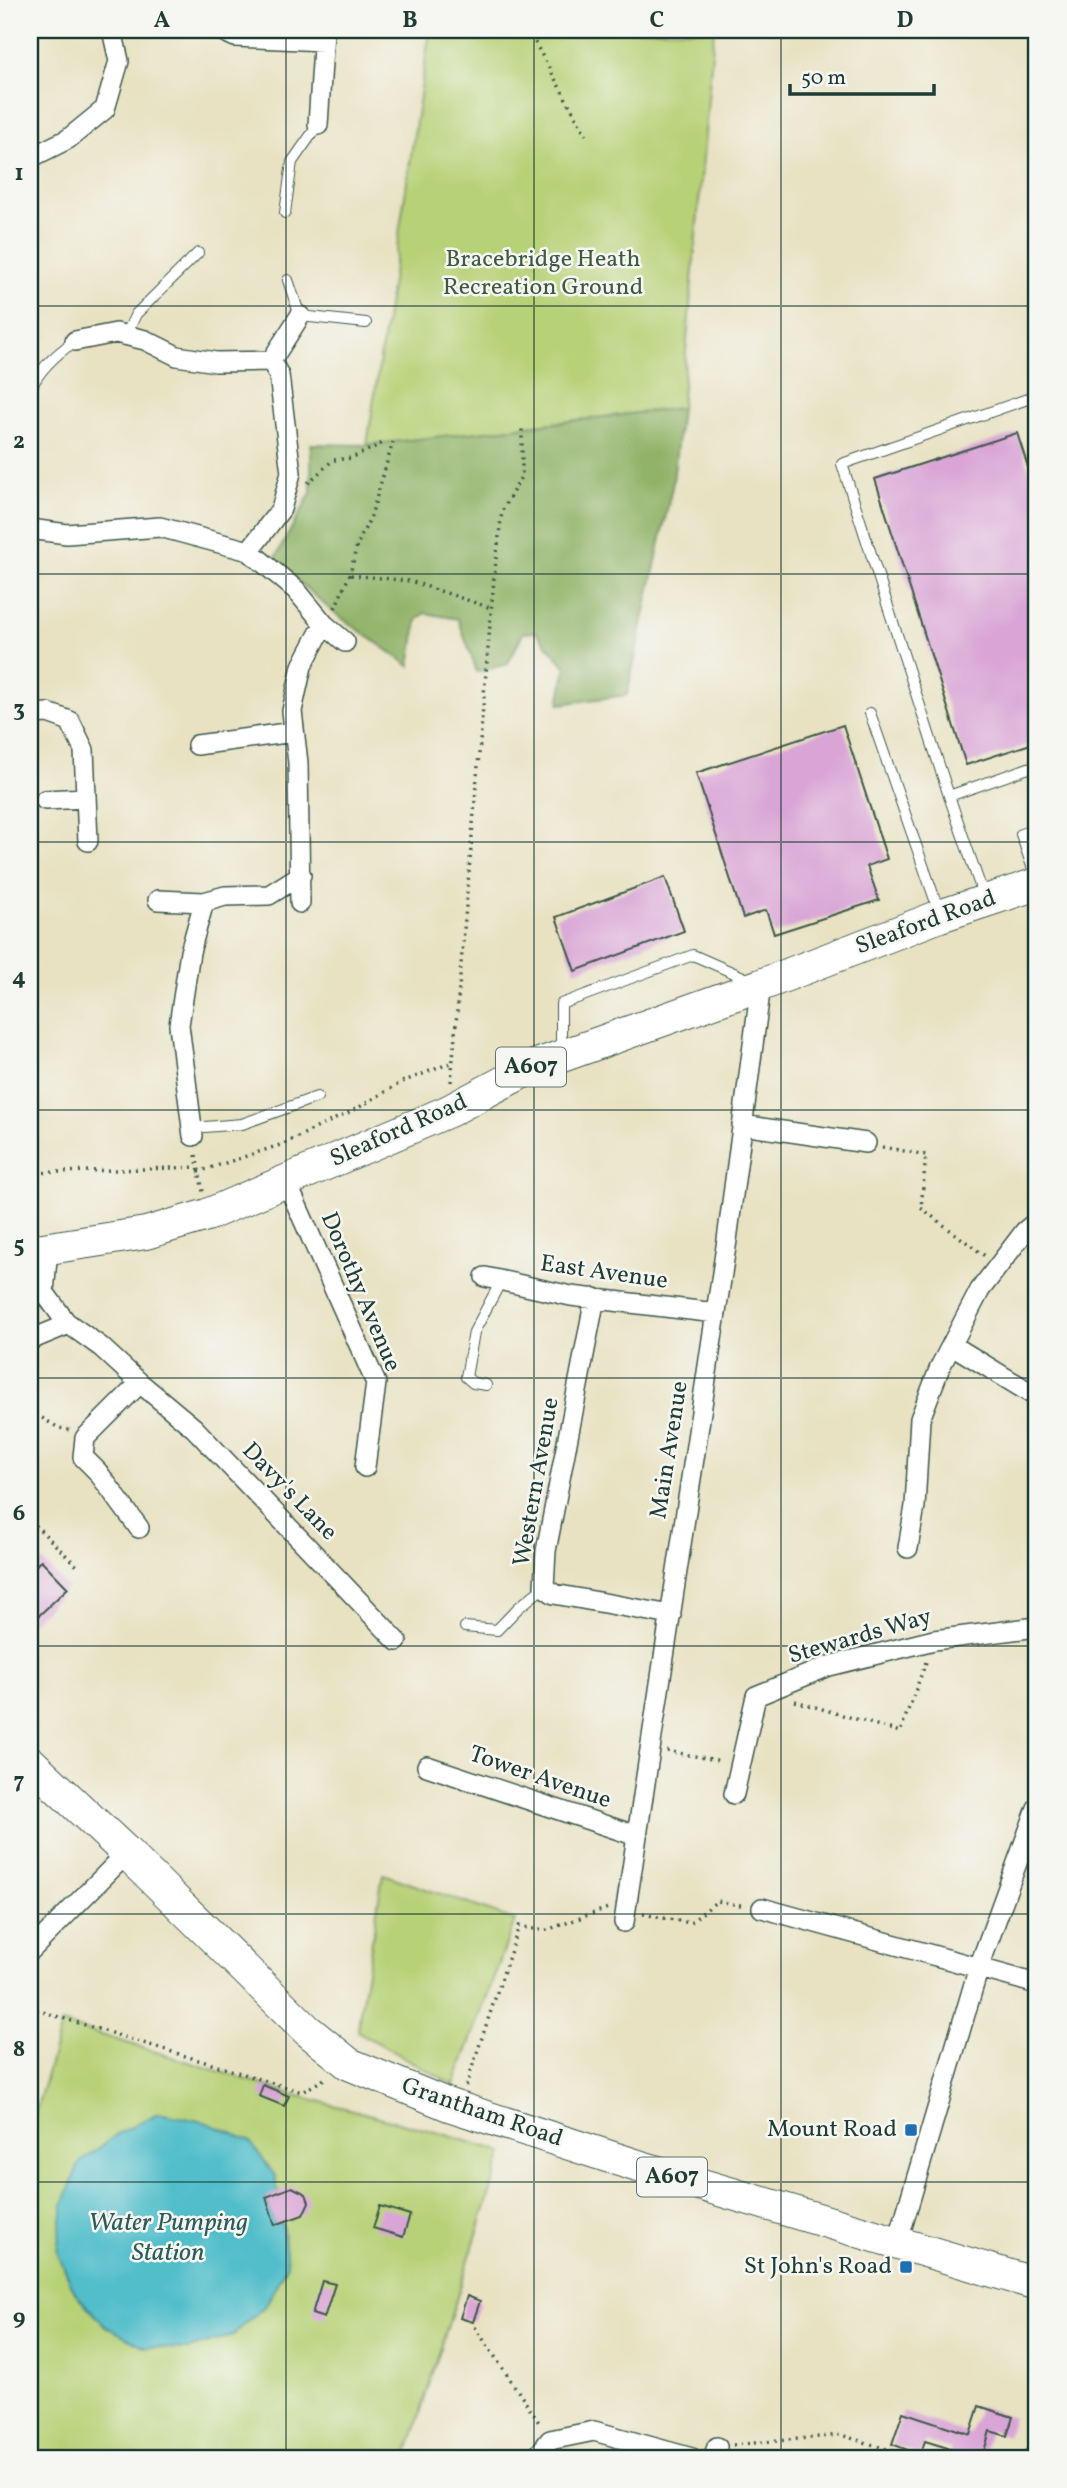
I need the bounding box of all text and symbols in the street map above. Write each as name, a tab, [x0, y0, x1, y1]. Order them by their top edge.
text: A	[154, 5, 170, 37]
text: B	[402, 5, 418, 37]
text: C	[650, 5, 664, 37]
text: D	[897, 5, 914, 37]
scale bar	[790, 52, 934, 96]
text: 50 m	[801, 64, 846, 93]
text: 1	[14, 158, 24, 190]
park label: Bracebridge Heath Recreation Ground	[443, 243, 643, 305]
text: 2	[13, 426, 25, 458]
text: 3	[13, 694, 25, 726]
street label: Sleaford Road	[851, 882, 1001, 964]
text: 4	[12, 962, 26, 994]
road number: A607	[496, 1048, 566, 1086]
street label: Sleaford Road	[325, 1086, 473, 1176]
street label: Dorothy Avenue	[311, 1207, 409, 1377]
text: 5	[13, 1230, 25, 1262]
street label: East Avenue	[538, 1247, 670, 1299]
street label: Main Avenue	[642, 1379, 698, 1521]
street label: Western Avenue	[505, 1395, 569, 1569]
street label: Davy's Lane	[233, 1435, 345, 1549]
text: 6	[13, 1498, 25, 1530]
street label: Stewards Way	[784, 1600, 936, 1674]
street label: Tower Avenue	[465, 1738, 615, 1818]
text: 7	[14, 1766, 25, 1798]
text: 8	[13, 2034, 25, 2066]
street label: Grantham Road	[397, 2069, 567, 2157]
place label: Mount Road	[767, 2113, 897, 2147]
marker: Mount Road	[903, 2122, 919, 2138]
road number: A607	[637, 2158, 707, 2196]
water label: Water Pumping Station	[88, 2205, 248, 2271]
place label: St John's Road	[744, 2250, 892, 2284]
marker: St John's Road	[898, 2259, 914, 2275]
text: 9	[13, 2302, 25, 2334]

